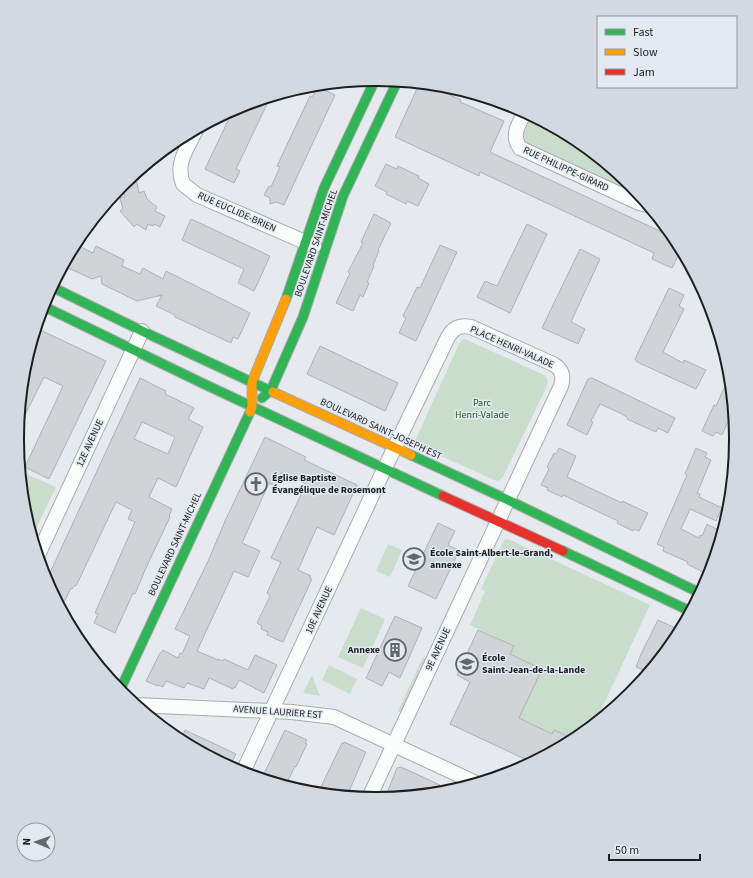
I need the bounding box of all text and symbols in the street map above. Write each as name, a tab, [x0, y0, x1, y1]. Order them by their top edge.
legend	[597, 16, 737, 88]
text: Fast	[633, 24, 653, 41]
text: Slow	[633, 44, 658, 61]
text: Jam	[633, 64, 655, 81]
street label: RUE PHILIPPE-GIRARD	[521, 143, 611, 195]
street label: BOULEVARD SAINT-MICHEL	[291, 187, 341, 299]
street label: RUE EUCLIDE-BRIEN	[195, 188, 279, 236]
street label: PLACE HENRI-VALADE	[468, 322, 556, 372]
street label: BOULEVARD SAINT-JOSEPH EST	[318, 395, 445, 464]
park label: Parc Henri-Valade	[455, 396, 509, 422]
street label: 12E AVENUE	[73, 417, 107, 469]
church icon: Église Baptiste Évangélique de Rosemont	[243, 471, 269, 497]
place label: Église Baptiste Évangélique de Rosemont	[272, 471, 386, 497]
street label: BOULEVARD SAINT-MICHEL	[145, 490, 205, 598]
school or university icon: École Saint-Albert-le-Grand, annexe	[401, 546, 427, 572]
place label: École Saint-Albert-le-Grand, annexe	[430, 546, 553, 572]
street label: 10E AVENUE	[302, 584, 336, 636]
street label: 9E AVENUE	[422, 625, 454, 673]
building icon: Annexe	[382, 637, 408, 663]
place label: Annexe	[347, 643, 380, 657]
school or university icon: École Saint-Jean-de-la-Lande	[454, 651, 480, 677]
place label: École Saint-Jean-de-la-Lande	[482, 651, 585, 677]
street label: AVENUE LAURIER EST	[233, 702, 324, 722]
north arrow	[16, 822, 56, 862]
scale bar	[609, 836, 700, 862]
text: N	[19, 838, 34, 846]
text: 50 m	[615, 842, 639, 859]

